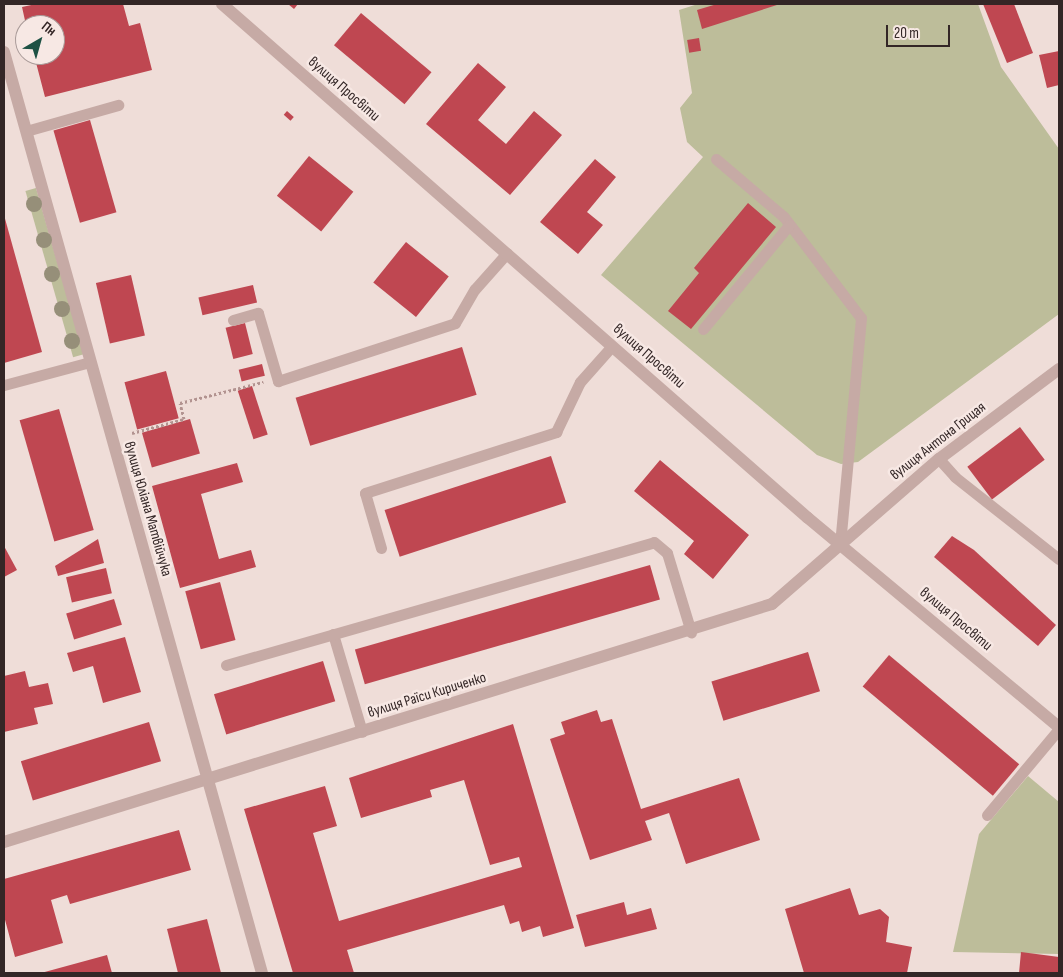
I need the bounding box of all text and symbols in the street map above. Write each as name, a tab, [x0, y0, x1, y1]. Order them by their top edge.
north arrow	[15, 15, 65, 65]
scale bar	[888, 15, 952, 47]
text: Пн	[38, 18, 59, 39]
text: 20 m	[894, 24, 919, 43]
street label: вулиця Просвіти	[305, 53, 383, 125]
street label: вулиця Просвіти	[610, 320, 688, 392]
street label: вулиця Антона Грицая	[887, 398, 989, 484]
street label: вулиця Юліана Матвійчука	[120, 440, 176, 578]
street label: вулиця Просвіти	[916, 584, 996, 654]
street label: вулиця Раїси Кириченко	[366, 668, 488, 722]

